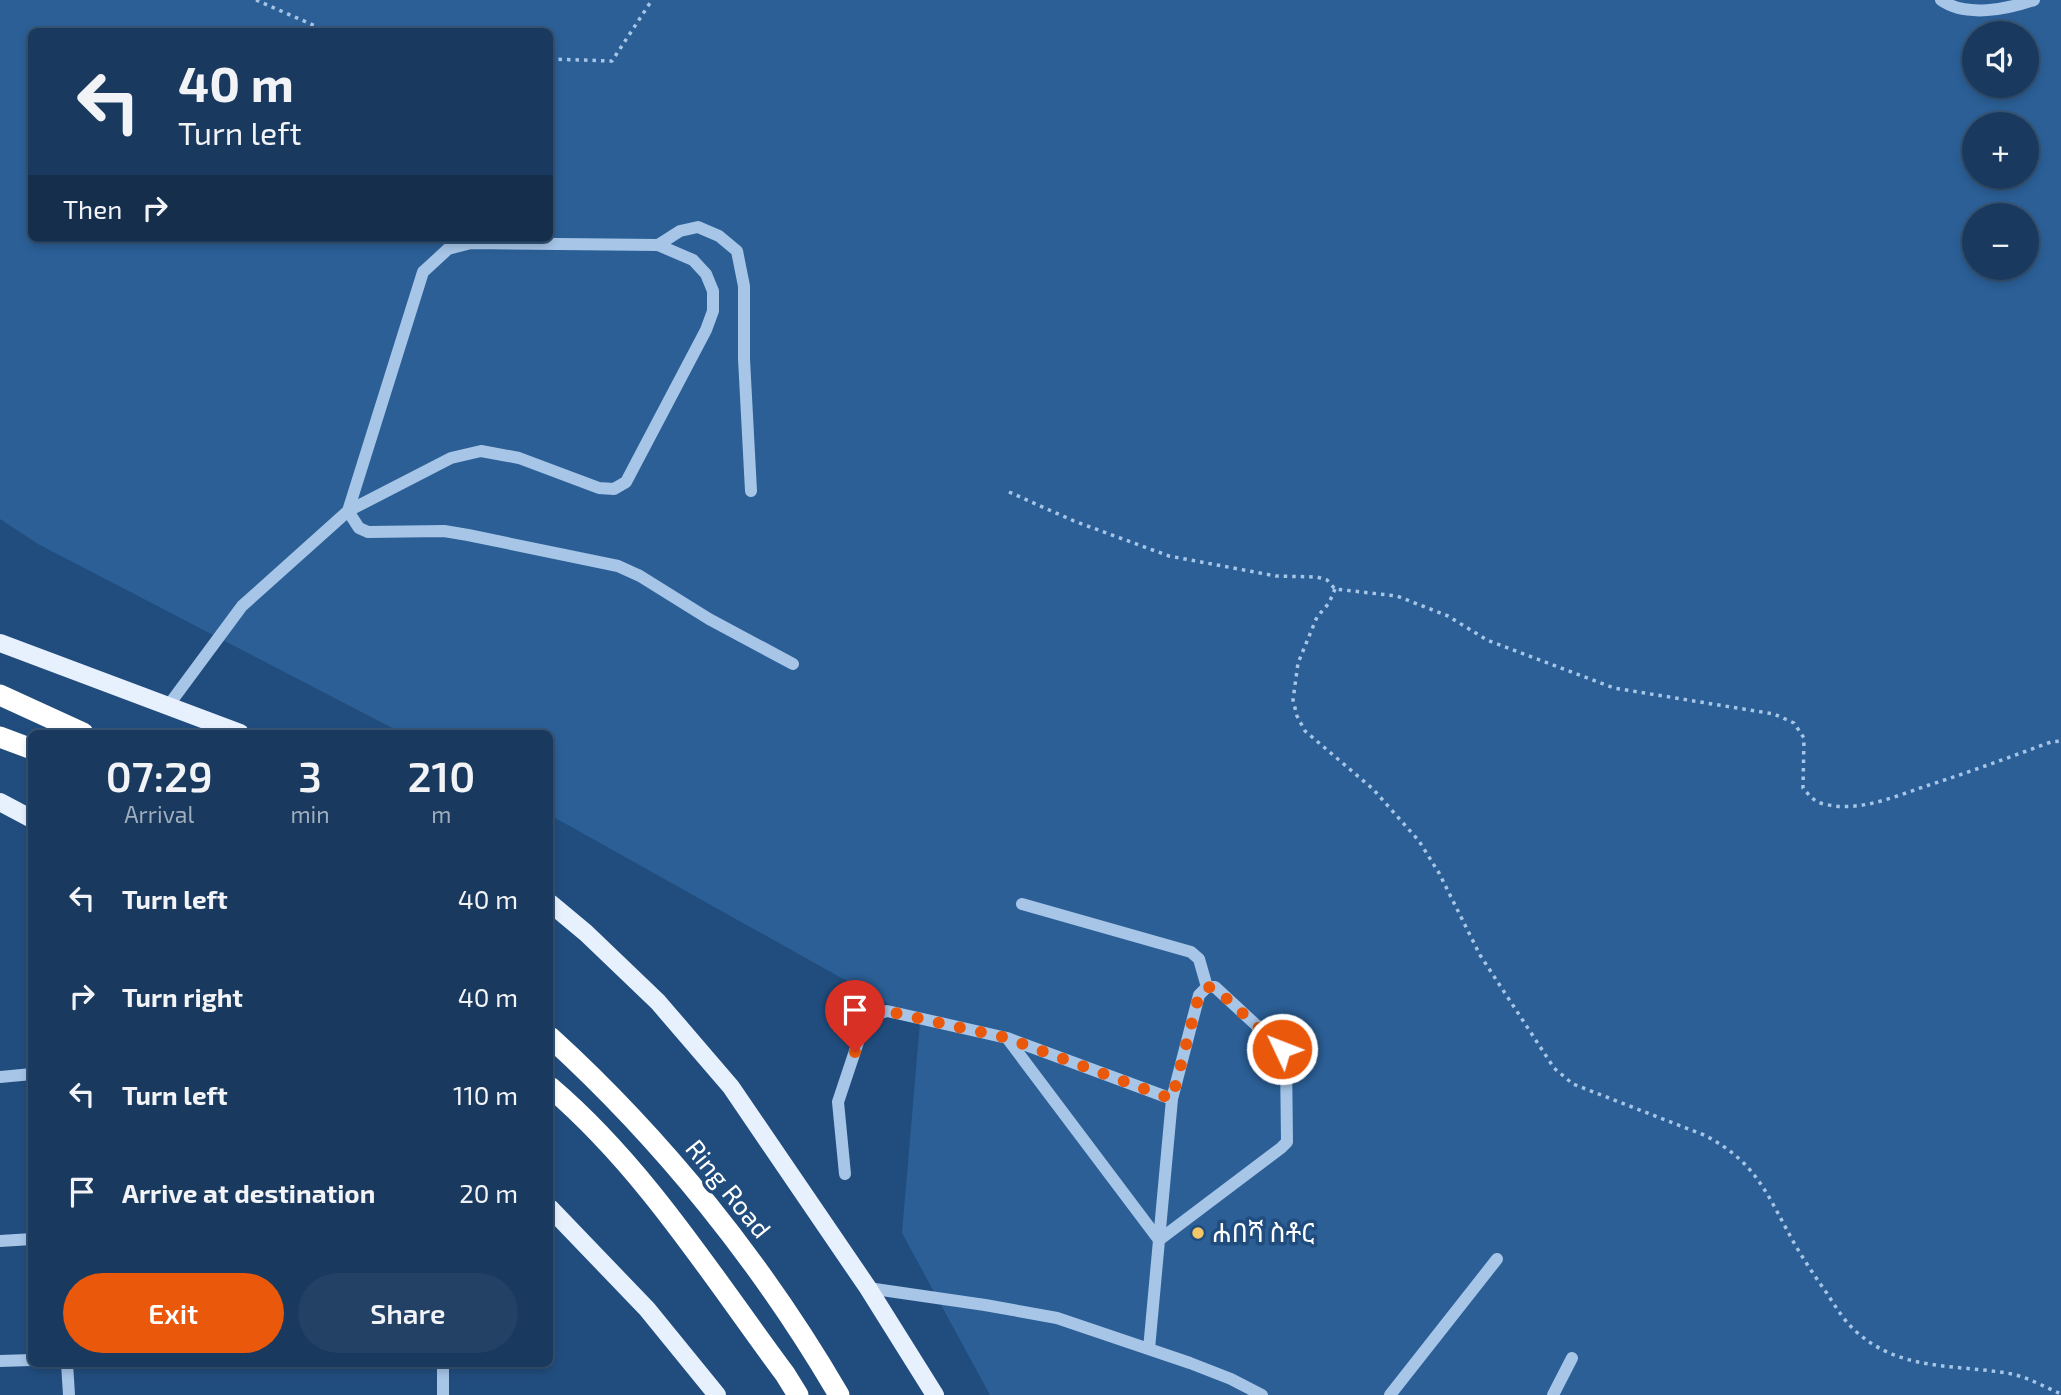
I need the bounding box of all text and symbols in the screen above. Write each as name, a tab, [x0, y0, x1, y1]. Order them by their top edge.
map controls	[1962, 21, 2039, 280]
button: sound	[1962, 21, 2039, 98]
text: 40 m	[178, 53, 294, 112]
icon: left	[63, 56, 154, 147]
button: +	[1962, 112, 2039, 189]
text: Turn left	[178, 113, 302, 151]
icon: right	[136, 189, 174, 227]
text: Then	[63, 193, 122, 224]
button: −	[1962, 203, 2039, 280]
text: 07:29	[106, 750, 213, 800]
text: 3	[298, 750, 322, 800]
text: 210	[408, 750, 475, 800]
text: Arrival	[124, 800, 194, 828]
text: min	[290, 800, 330, 828]
text: m	[431, 800, 451, 828]
icon: left	[63, 879, 101, 917]
text: Turn left	[122, 883, 228, 914]
text: 40 m	[458, 883, 518, 914]
icon: right	[63, 977, 101, 1015]
pin	[825, 980, 885, 1052]
text: Turn right	[122, 981, 243, 1012]
text: 40 m	[458, 981, 518, 1012]
icon: arrive	[836, 991, 874, 1029]
position arrow	[1245, 1012, 1319, 1086]
icon: left	[63, 1075, 101, 1113]
text: Turn left	[122, 1079, 228, 1110]
text: 110 m	[453, 1079, 518, 1110]
street label: Ring Road	[680, 1133, 778, 1244]
icon: arrive	[63, 1173, 101, 1211]
text: Arrive at destination	[122, 1177, 375, 1208]
text: 20 m	[459, 1177, 518, 1208]
place label: ሐበሻ ስቶር	[1212, 1216, 1315, 1247]
marker: ሐበሻ ስቶር	[1190, 1225, 1206, 1241]
button: Exit	[63, 1273, 284, 1353]
button: Share	[298, 1273, 518, 1353]

